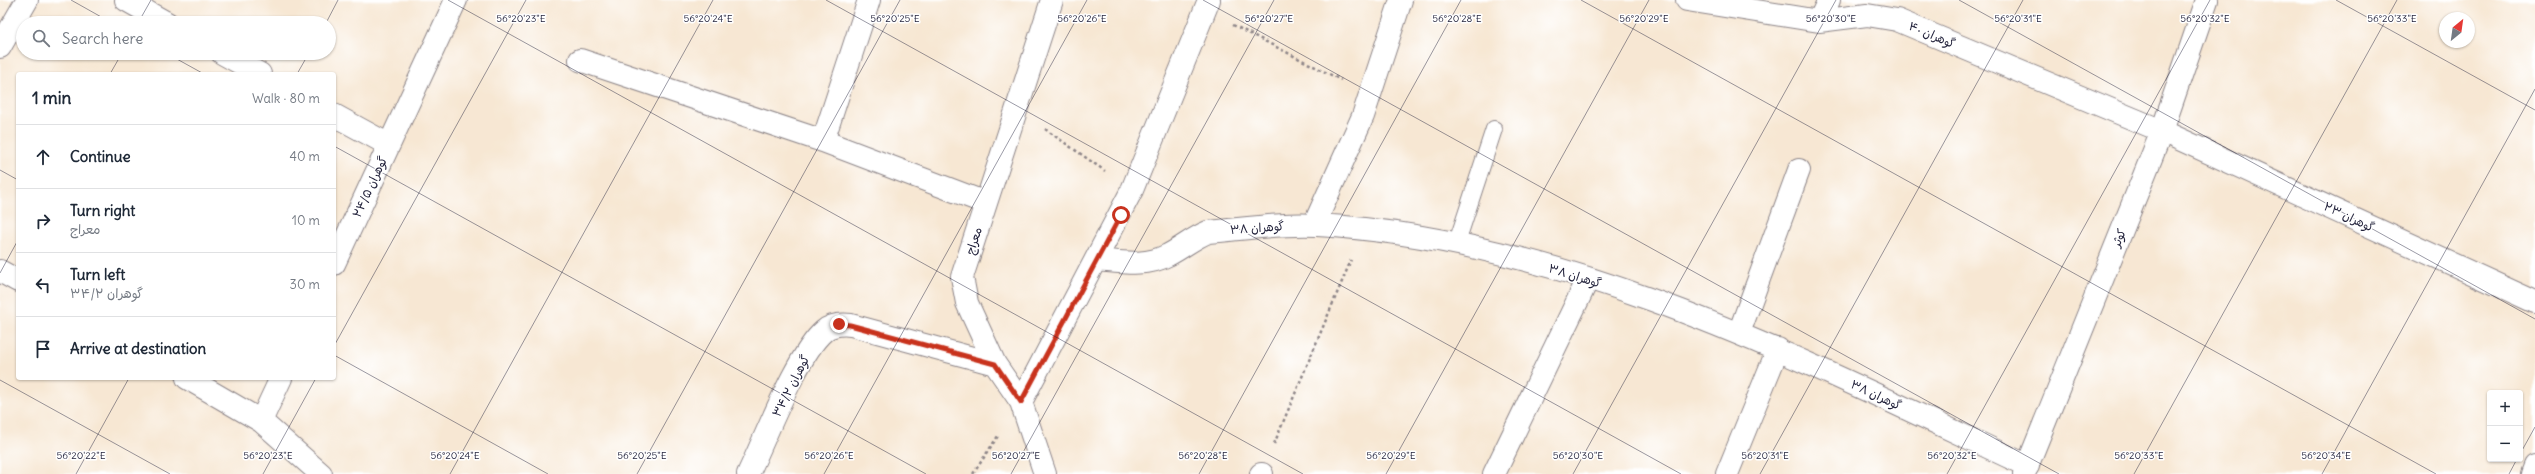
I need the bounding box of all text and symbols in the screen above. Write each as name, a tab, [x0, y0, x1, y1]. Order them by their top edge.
text: 56°20'23"E	[496, 12, 546, 25]
text: 56°20'24"E	[683, 12, 733, 25]
text: 56°20'25"E	[870, 12, 920, 25]
text: 56°20'26"E	[1057, 12, 1107, 25]
text: 56°20'27"E	[1245, 12, 1293, 25]
text: 56°20'28"E	[1432, 12, 1482, 25]
text: 56°20'29"E	[1619, 12, 1669, 25]
text: 56°20'30"E	[1806, 12, 1856, 25]
text: 56°20'31"E	[1994, 12, 2042, 25]
text: 56°20'32"E	[2180, 12, 2230, 25]
text: 56°20'33"E	[2367, 12, 2417, 25]
north arrow	[2439, 12, 2475, 48]
search box	[16, 16, 336, 60]
street label: گوهران ۴۰	[1906, 18, 1958, 52]
icon: search	[30, 27, 52, 49]
text: Search here	[62, 29, 143, 48]
text: 1 min	[32, 87, 71, 109]
text: Walk · 80 m	[252, 90, 320, 107]
icon: ahead	[32, 146, 54, 168]
text: Continue	[70, 147, 131, 166]
text: 40 m	[289, 148, 320, 165]
street label: گوهران ۲۴/۵	[349, 154, 391, 220]
street label: گوهران ۲۳	[2321, 198, 2377, 236]
text: Turn right	[70, 201, 135, 220]
route start	[1112, 206, 1130, 224]
icon: right	[32, 210, 54, 232]
text: 10 m	[292, 212, 320, 229]
street label: گوهران ۳۸	[1229, 218, 1285, 238]
text: معراج	[70, 221, 100, 238]
street label: معراج	[962, 225, 987, 257]
street label: کوثر	[2108, 227, 2129, 250]
street label: گوهران ۳۸	[1547, 260, 1603, 292]
text: Turn left	[70, 265, 125, 284]
icon: left	[32, 274, 54, 296]
text: 30 m	[290, 276, 320, 293]
text: گوهران ۳۴/۲	[70, 285, 143, 302]
route end	[830, 315, 848, 333]
icon: arrive	[32, 338, 54, 360]
text: Arrive at destination	[70, 339, 206, 358]
street label: گوهران ۳۴/۲	[769, 352, 813, 420]
street label: گوهران ۳۸	[1848, 376, 1904, 414]
map controls	[2487, 390, 2523, 462]
button: +	[2487, 390, 2523, 426]
button: −	[2487, 426, 2523, 462]
text: 56°20'22"E	[56, 449, 106, 462]
text: 56°20'23"E	[243, 449, 293, 462]
text: 56°20'24"E	[430, 449, 480, 462]
text: 56°20'25"E	[617, 449, 667, 462]
text: 56°20'26"E	[804, 449, 854, 462]
text: 56°20'27"E	[992, 449, 1040, 462]
text: 56°20'28"E	[1178, 449, 1228, 462]
text: 56°20'29"E	[1366, 449, 1416, 462]
text: 56°20'30"E	[1553, 449, 1603, 462]
text: 56°20'31"E	[1741, 449, 1789, 462]
text: 56°20'32"E	[1927, 449, 1977, 462]
text: 56°20'33"E	[2114, 449, 2164, 462]
text: 56°20'34"E	[2301, 449, 2351, 462]

